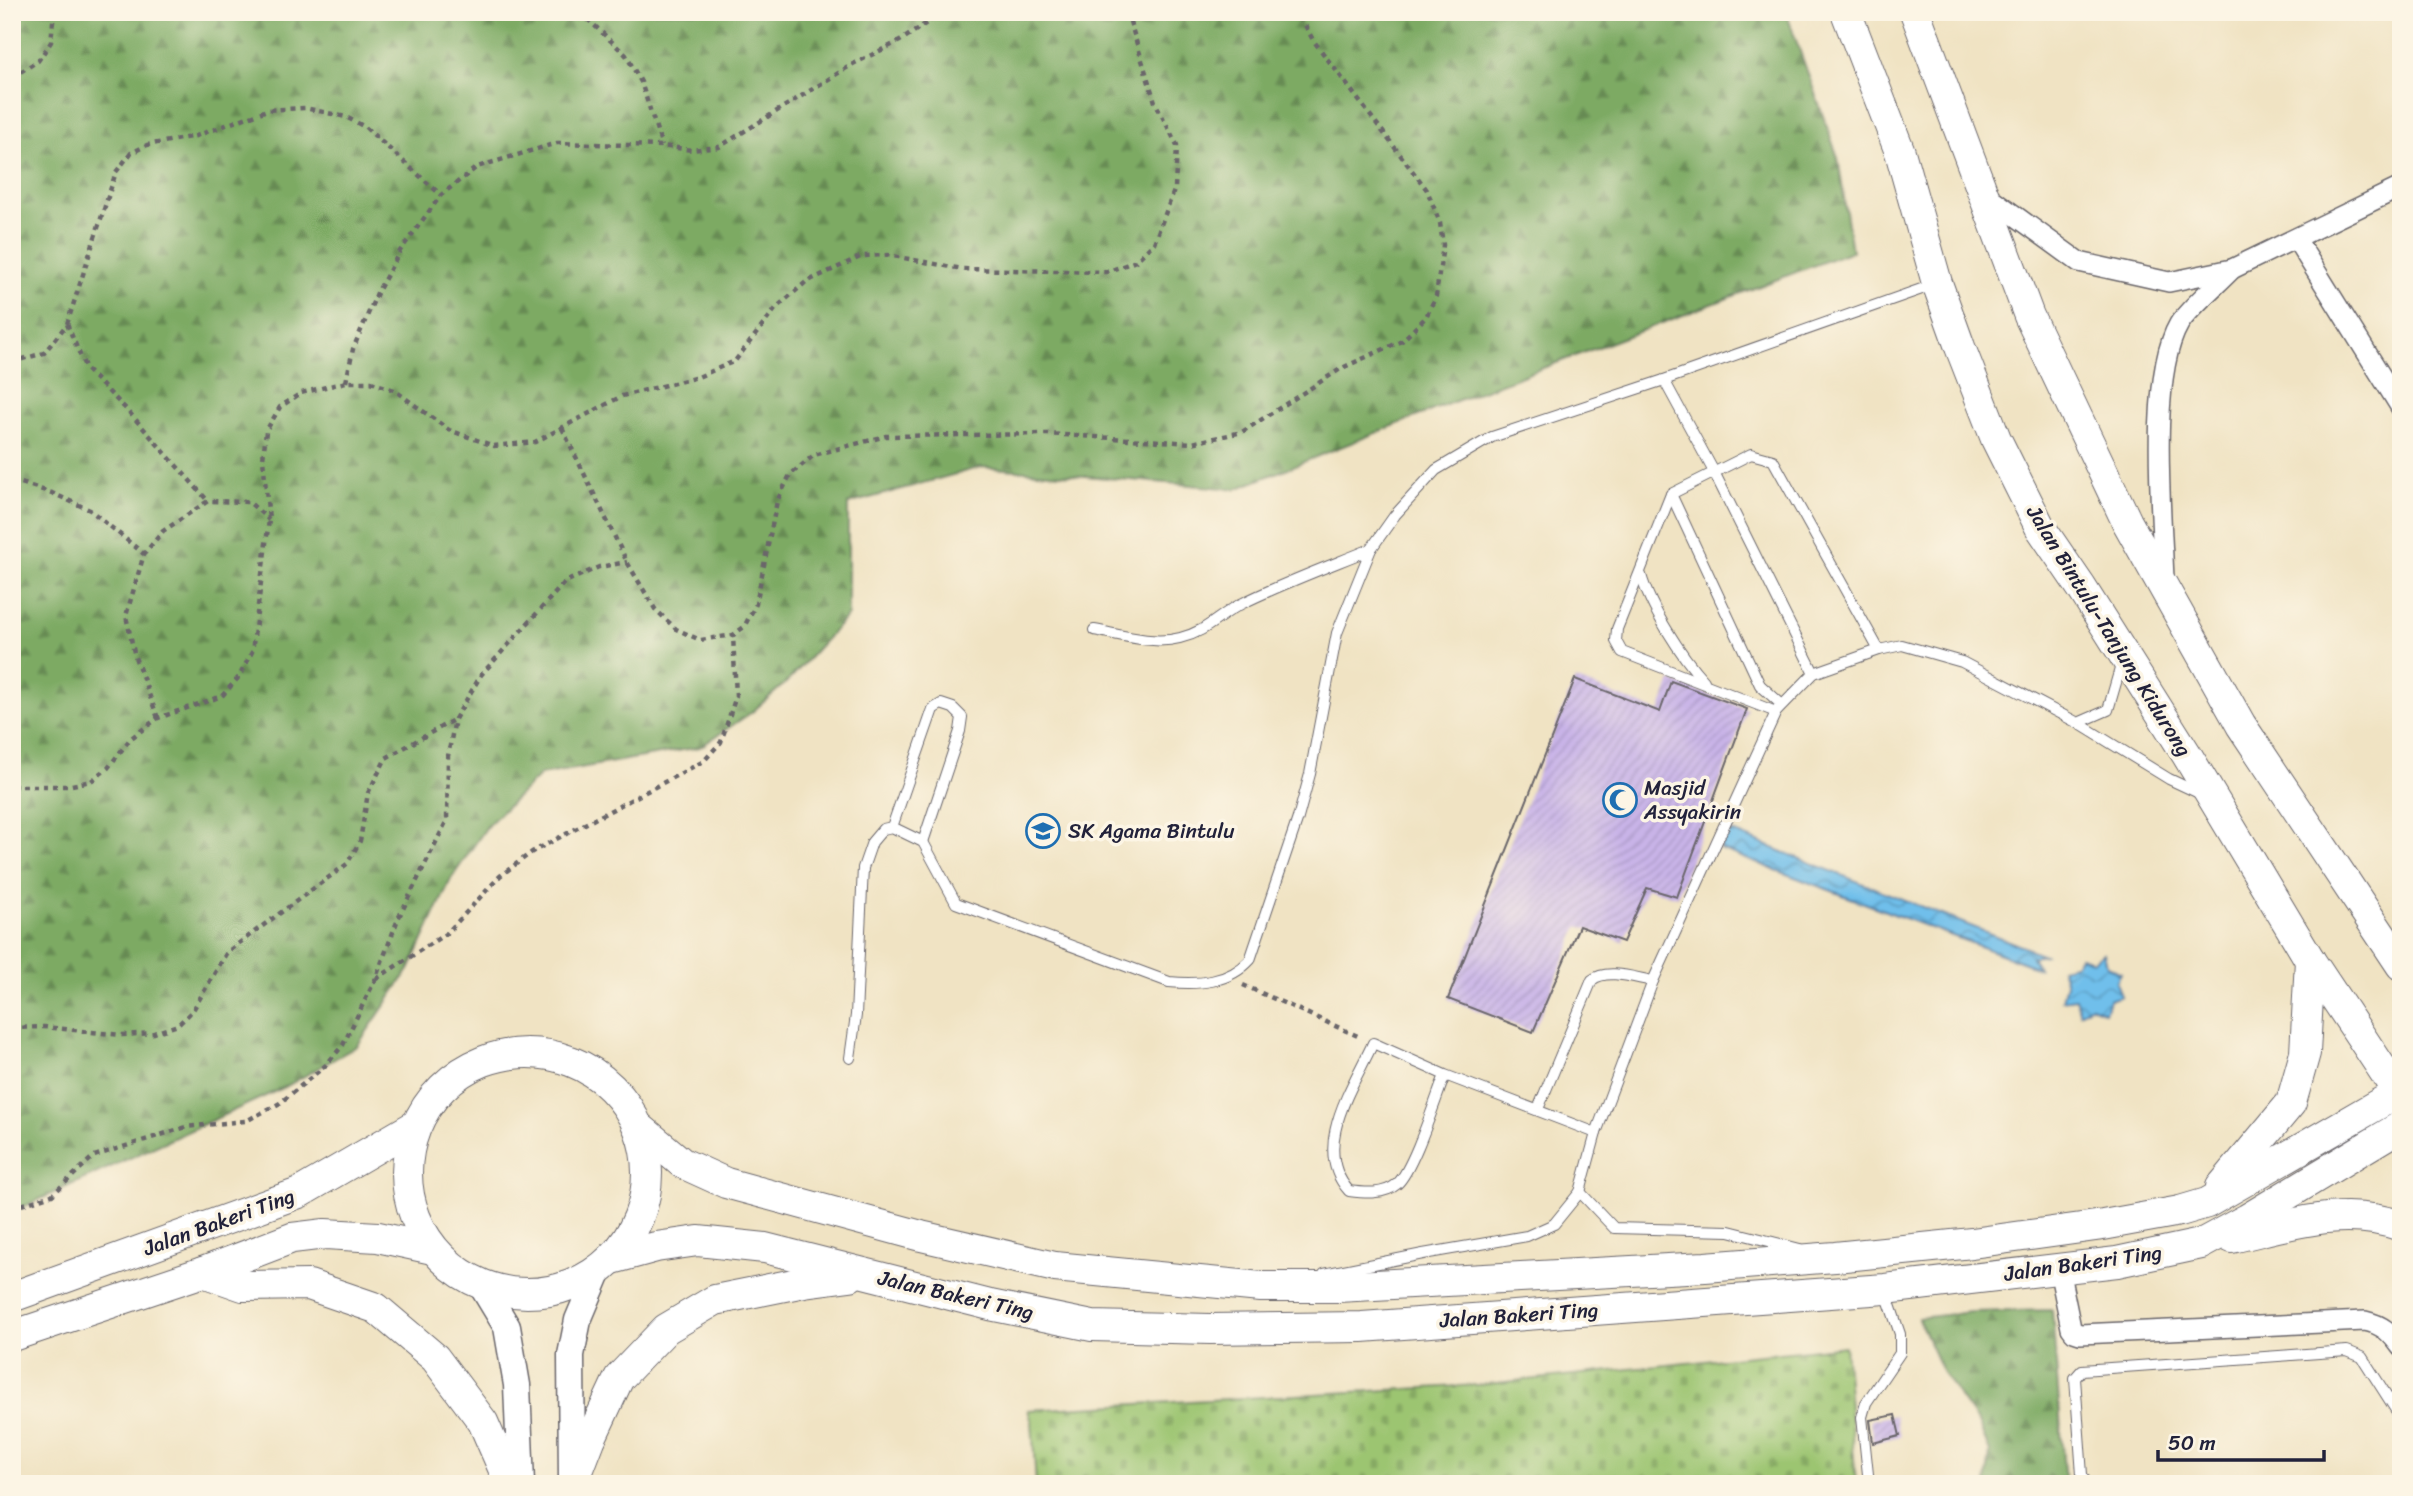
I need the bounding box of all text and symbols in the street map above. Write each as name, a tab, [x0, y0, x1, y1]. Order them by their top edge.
street label: Jalan Bintulu-Tanjung Kidurong	[2015, 497, 2202, 765]
place label: Masjid Assyakirin	[1643, 769, 1741, 831]
mosque icon: Masjid Assyakirin	[1601, 781, 1639, 819]
school or university icon: SK Agama Bintulu	[1024, 812, 1062, 850]
place label: SK Agama Bintulu	[1068, 812, 1235, 850]
street label: Jalan Bakeri Ting	[137, 1177, 300, 1267]
street label: Jalan Bakeri Ting	[2001, 1233, 2164, 1293]
street label: Jalan Bakeri Ting	[873, 1258, 1038, 1331]
street label: Jalan Bakeri Ting	[1437, 1291, 1600, 1340]
scale bar	[2158, 1419, 2324, 1463]
text: 50 m	[2168, 1424, 2216, 1462]

